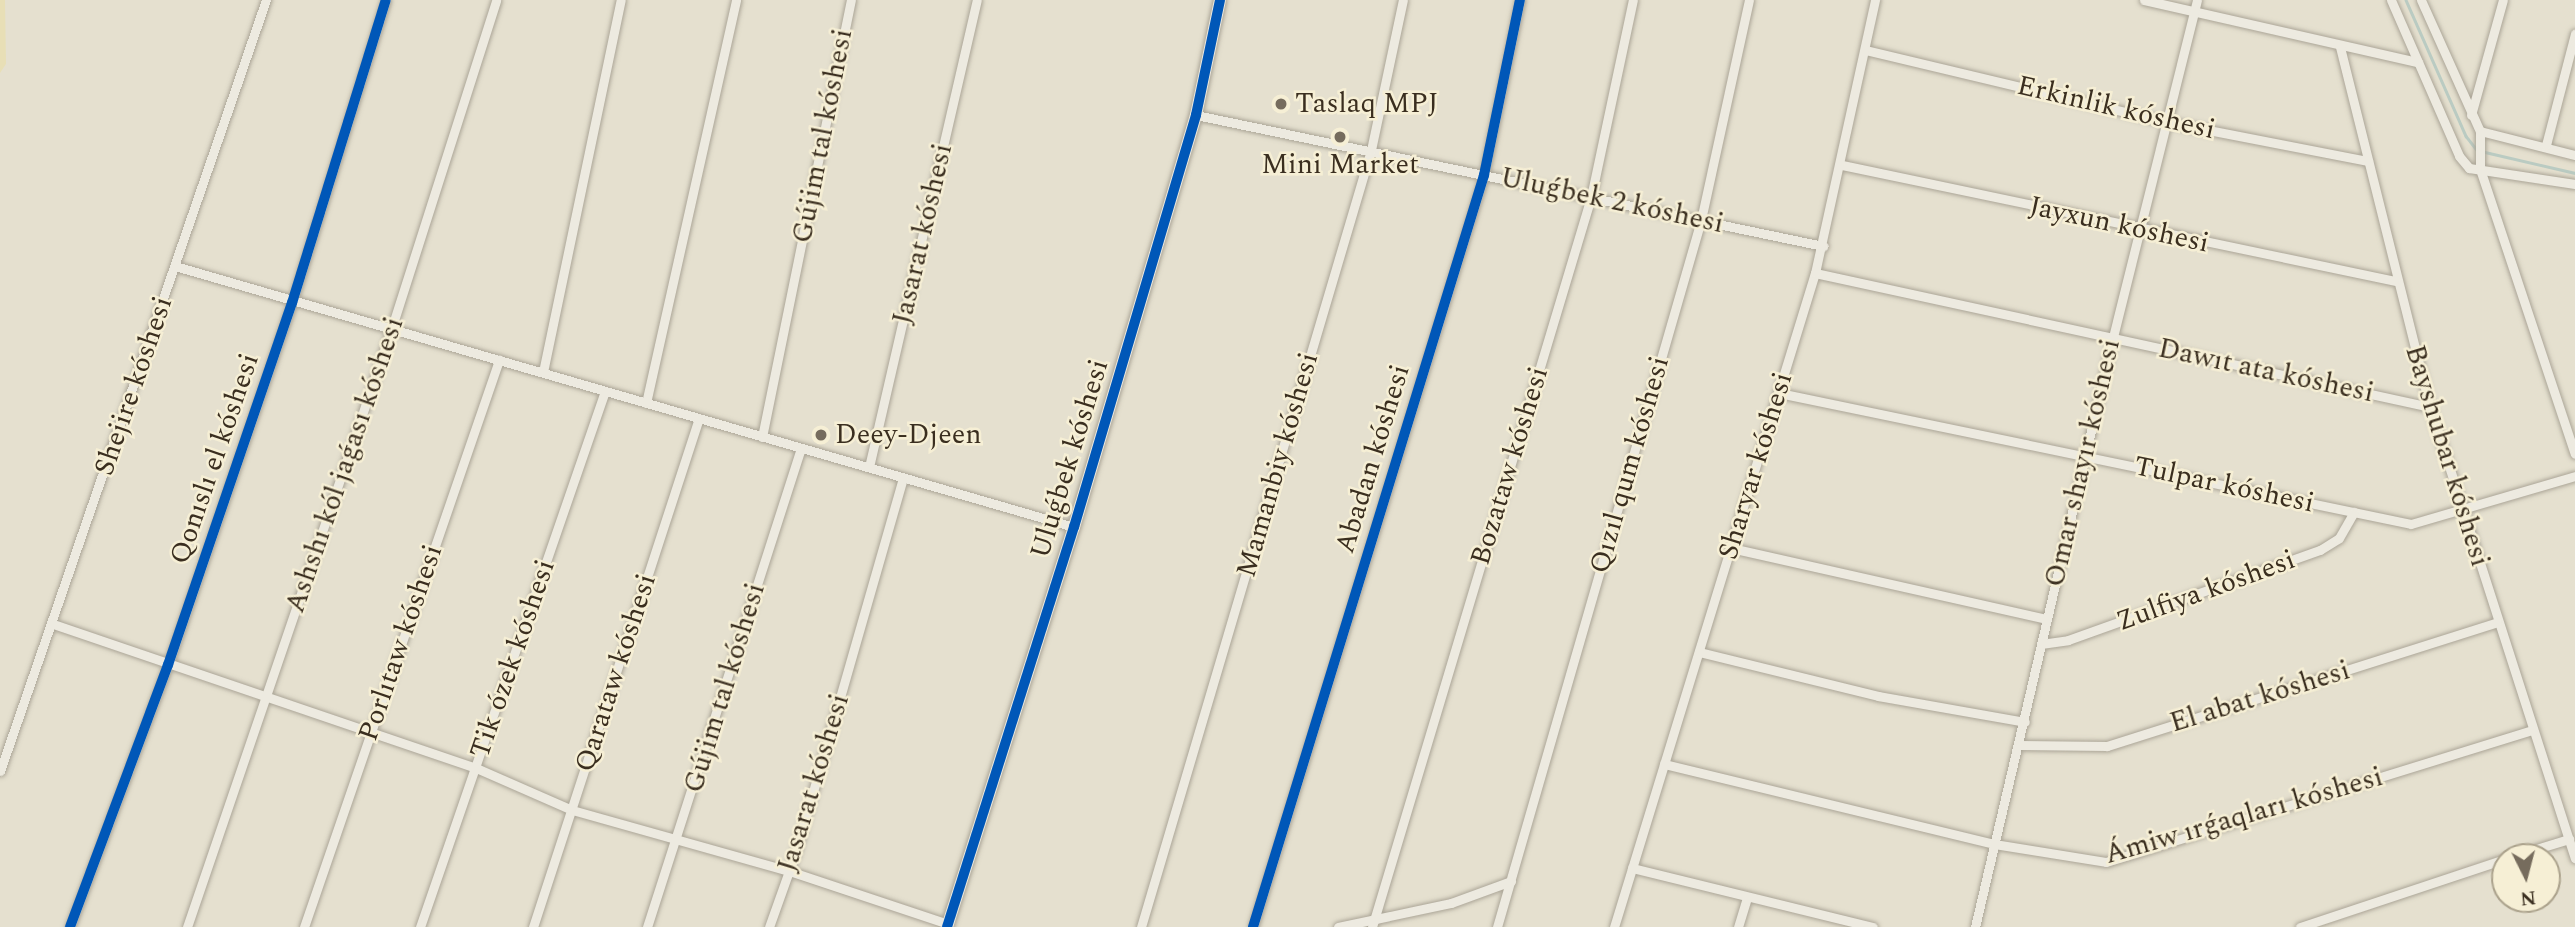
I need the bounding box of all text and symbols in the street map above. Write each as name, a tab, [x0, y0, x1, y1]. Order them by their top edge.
street label: Gújim tal kóshesi	[786, 26, 860, 246]
street label: Erkinlik kóshesi	[2014, 69, 2218, 147]
place label: Taslaq MPJ	[1295, 87, 1439, 121]
marker: Taslaq MPJ	[1273, 96, 1289, 112]
marker: Mini Market	[1332, 129, 1348, 145]
street label: Jasarat kóshesi	[886, 140, 960, 328]
place label: Mini Market	[1261, 148, 1419, 182]
street label: Uluǵbek 2 kóshesi	[1497, 161, 1727, 241]
street label: Jayxun kóshesi	[2026, 190, 2212, 260]
street label: Shejire kóshesi	[88, 292, 180, 480]
street label: Ashshı kól jaǵası kóshesi	[279, 313, 411, 617]
street label: Dawıt ata kóshesi	[2155, 332, 2377, 410]
street label: Omar shayır kóshesi	[2038, 336, 2128, 590]
street label: Bayshubar kóshesi	[2397, 341, 2497, 571]
street label: Qonıslı el kóshesi	[163, 349, 267, 569]
street label: Mamanbiy kóshesi	[1230, 349, 1326, 581]
street label: Qızıl qum kóshesi	[1583, 353, 1677, 577]
street label: Uluǵbek kóshesi	[1024, 355, 1116, 563]
street label: Abadan kóshesi	[1328, 361, 1418, 557]
street label: Bozataw kóshesi	[1464, 363, 1556, 569]
street label: Sharyar kóshesi	[1712, 368, 1800, 564]
place label: Deey-Djeen	[835, 418, 982, 452]
marker: Deey-Djeen	[813, 427, 829, 443]
street label: Tulpar kóshesi	[2131, 450, 2317, 520]
street label: Porlıtaw kóshesi	[352, 541, 450, 745]
street label: Zulfiya kóshesi	[2112, 543, 2300, 639]
street label: Tik ózek kóshesi	[463, 555, 563, 763]
street label: Qarataw kóshesi	[568, 570, 664, 776]
street label: Gújim tal kóshesi	[677, 579, 773, 797]
street label: El abat kóshesi	[2166, 654, 2354, 740]
street label: Jasarat kóshesi	[771, 690, 857, 876]
street label: Ámiw ırǵaqları kóshesi	[2101, 760, 2387, 872]
north arrow	[2491, 843, 2561, 913]
text: N	[2519, 882, 2537, 913]

